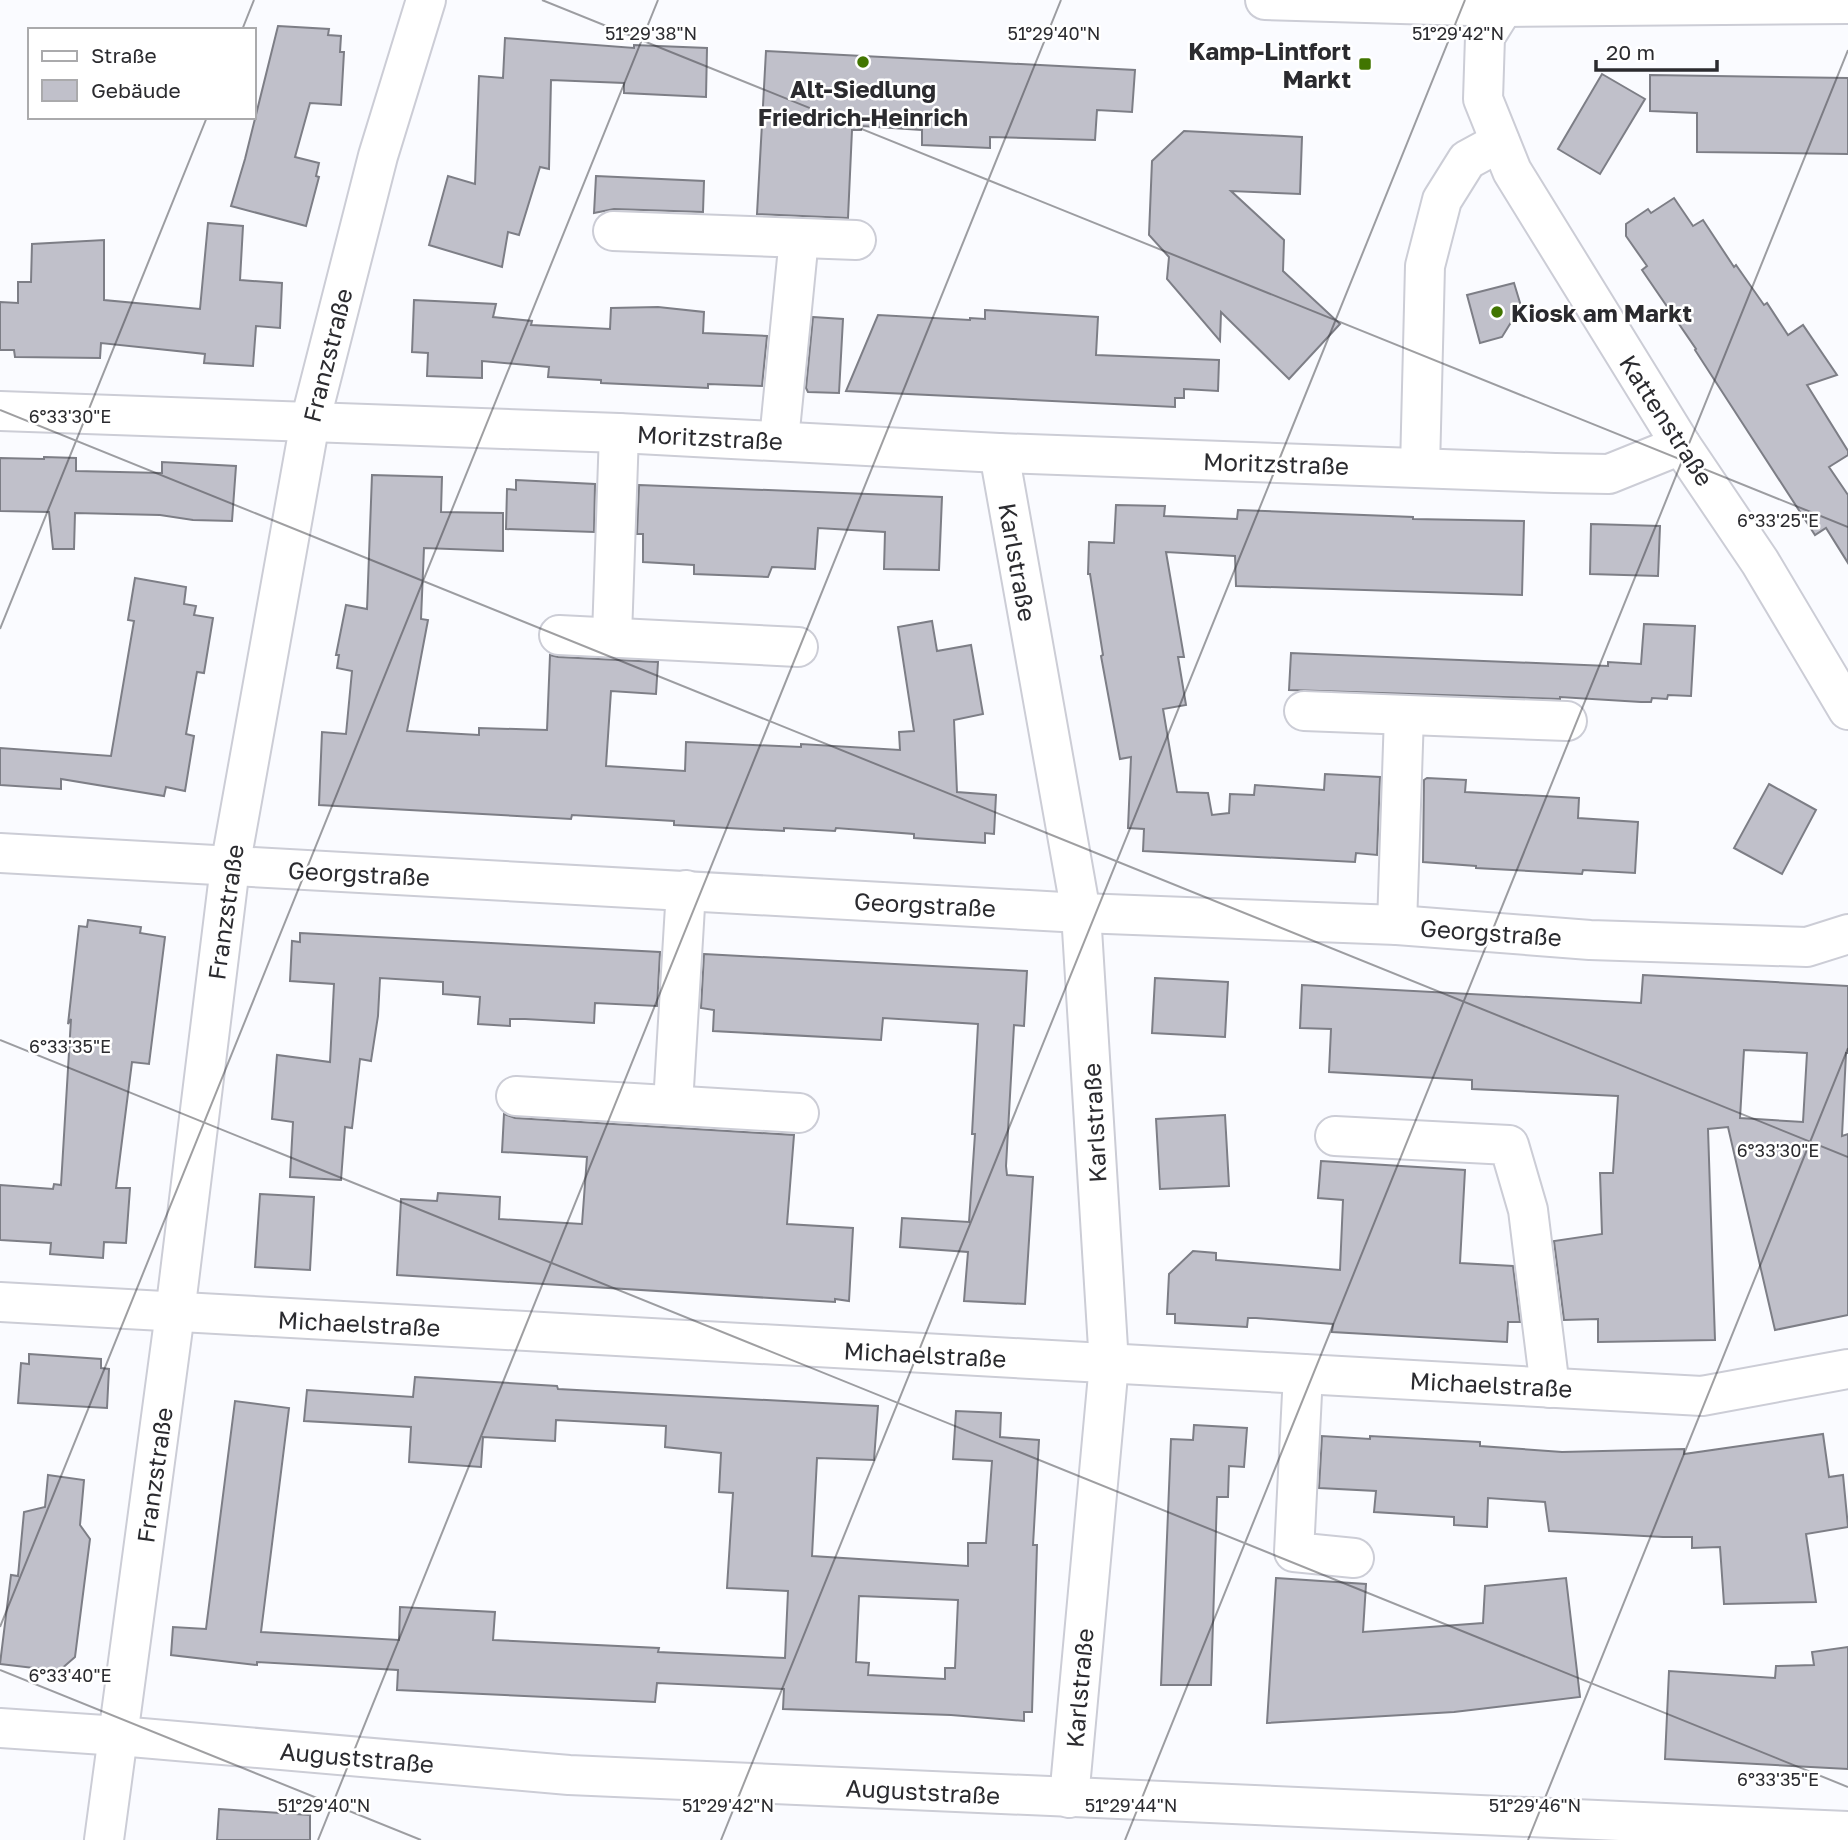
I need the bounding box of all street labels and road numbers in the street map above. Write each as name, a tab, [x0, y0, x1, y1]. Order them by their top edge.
street label: Franzstraße	[296, 285, 358, 425]
street label: Kattenstraße	[1614, 349, 1720, 491]
street label: Moritzstraße	[636, 419, 784, 455]
street label: Moritzstraße	[1203, 446, 1349, 480]
street label: Karlstraße	[993, 501, 1043, 623]
street label: Franzstraße	[201, 842, 249, 982]
street label: Georgstraße	[287, 855, 431, 891]
street label: Georgstraße	[853, 886, 997, 922]
street label: Georgstraße	[1419, 913, 1563, 951]
street label: Karlstraße	[1076, 1062, 1112, 1184]
street label: Michaelstraße	[277, 1304, 441, 1342]
street label: Michaelstraße	[843, 1335, 1007, 1373]
street label: Michaelstraße	[1409, 1365, 1573, 1403]
street label: Franzstraße	[130, 1405, 178, 1545]
street label: Karlstraße	[1059, 1627, 1099, 1749]
street label: Auguststraße	[279, 1736, 435, 1778]
street label: Auguststraße	[845, 1772, 1001, 1810]

